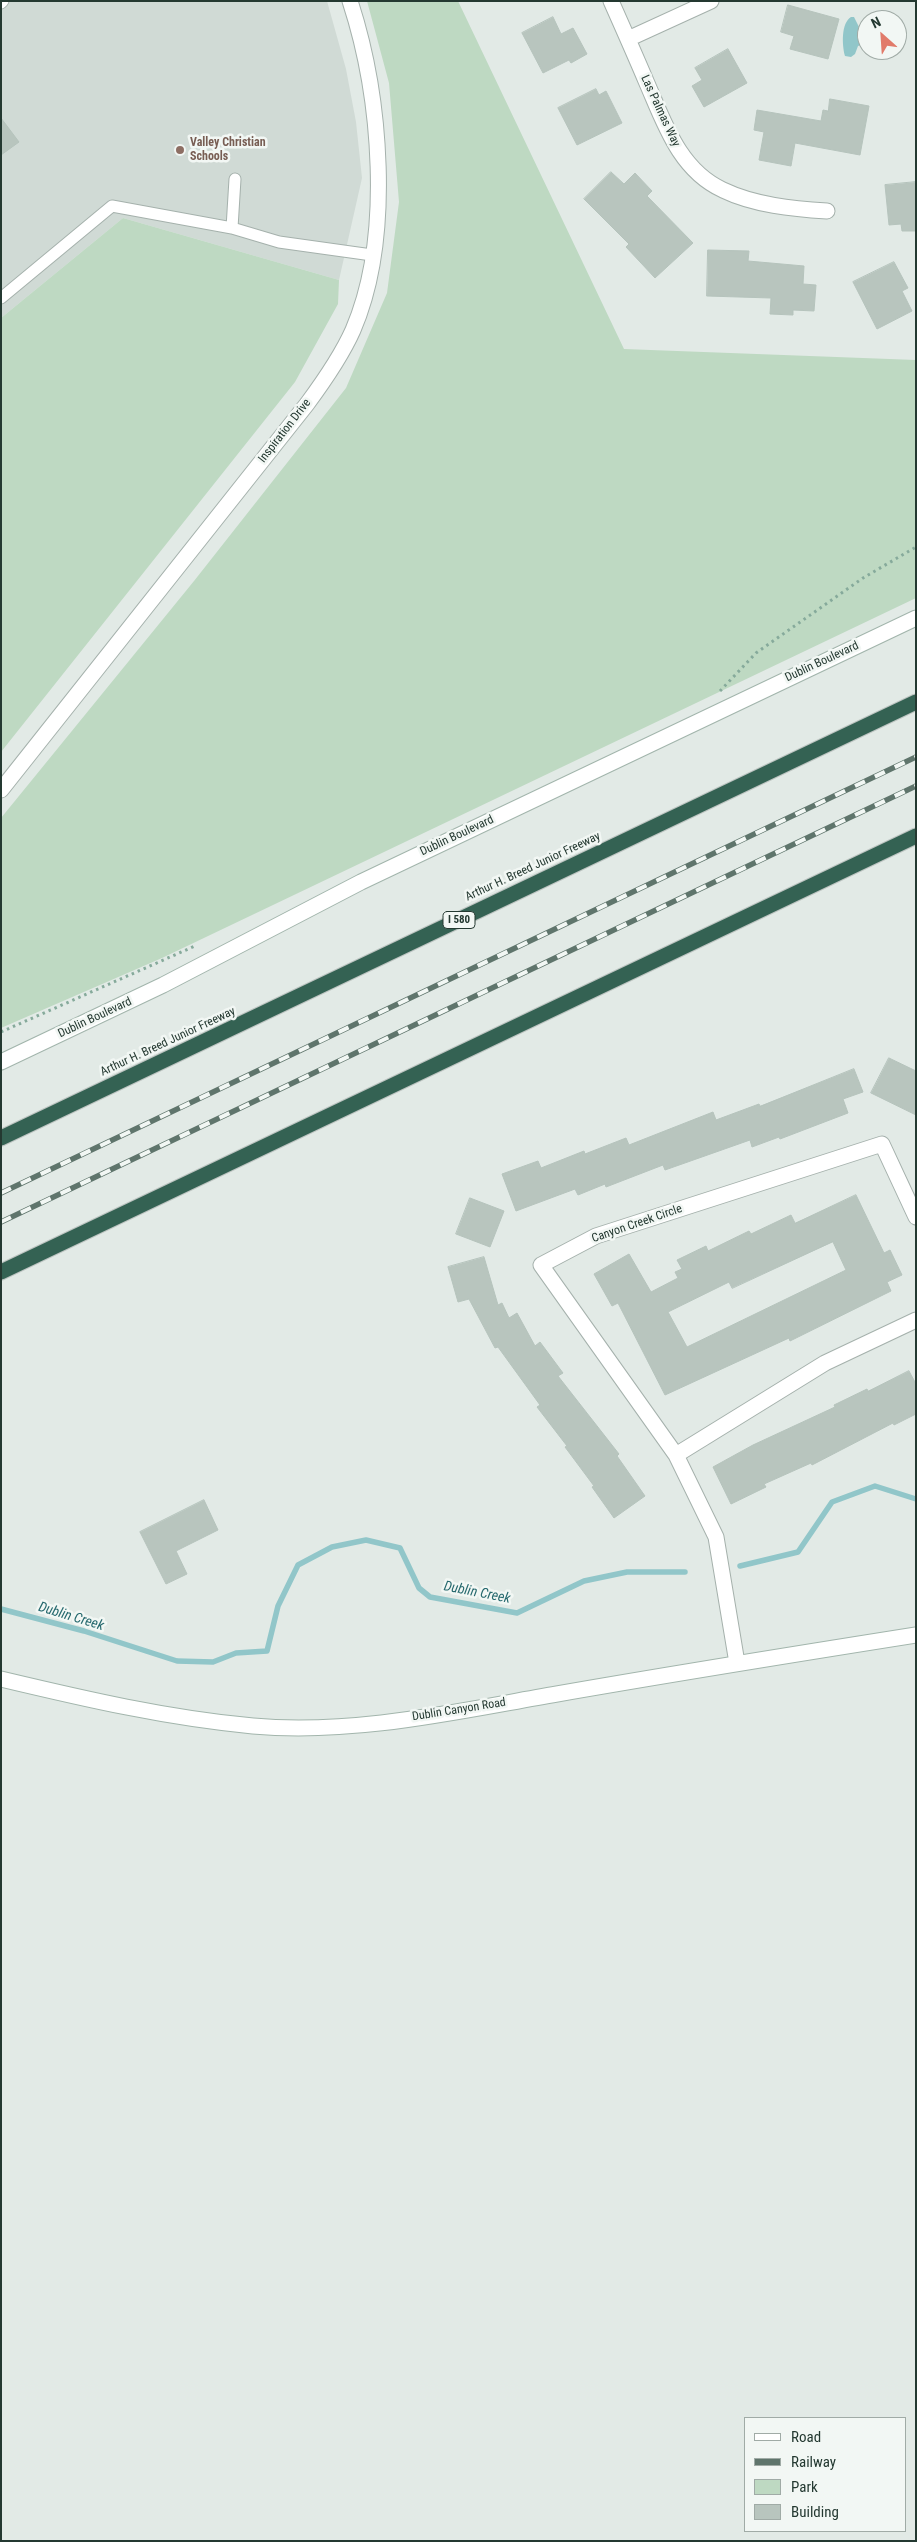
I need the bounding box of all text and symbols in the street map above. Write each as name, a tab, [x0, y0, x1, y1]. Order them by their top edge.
north arrow	[857, 10, 907, 60]
text: N	[868, 13, 883, 31]
street label: Las Palmas Way	[637, 73, 683, 149]
place label: Valley Christian Schools	[190, 136, 266, 164]
marker: Valley Christian Schools	[174, 144, 186, 156]
street label: Inspiration Drive	[256, 396, 314, 466]
street label: Dublin Boulevard	[783, 639, 861, 685]
street label: Dublin Boulevard	[418, 813, 496, 859]
street label: Arthur H. Breed Junior Freeway	[463, 829, 603, 905]
road number: I 580	[443, 912, 475, 928]
street label: Dublin Boulevard	[56, 995, 134, 1041]
street label: Arthur H. Breed Junior Freeway	[98, 1004, 238, 1080]
street label: Canyon Creek Circle	[590, 1202, 684, 1246]
water label: Dublin Creek	[442, 1578, 512, 1608]
water label: Dublin Creek	[36, 1599, 106, 1635]
street label: Dublin Canyon Road	[411, 1695, 507, 1725]
legend	[744, 2417, 907, 2532]
text: Road	[791, 2428, 821, 2446]
text: Railway	[791, 2453, 836, 2471]
text: Park	[791, 2478, 818, 2496]
text: Building	[791, 2503, 839, 2521]

